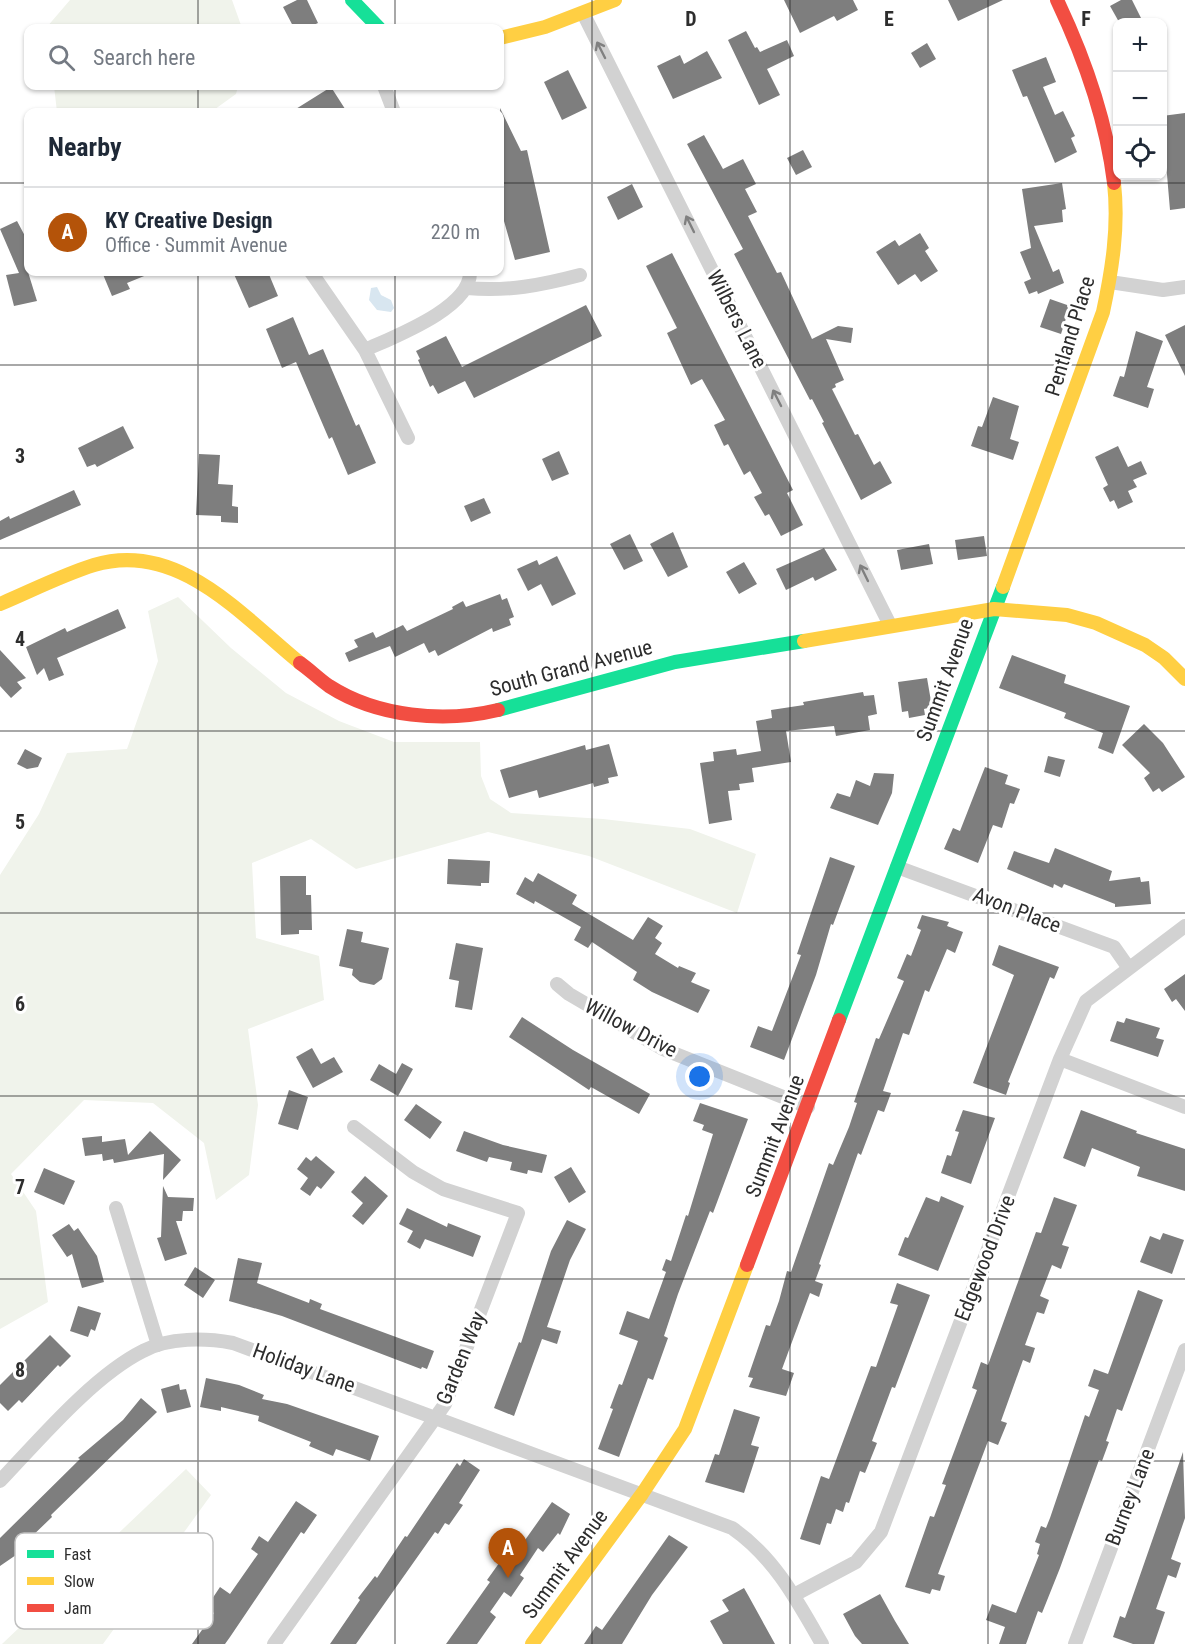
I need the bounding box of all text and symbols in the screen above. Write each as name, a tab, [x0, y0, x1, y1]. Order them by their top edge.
text: D	[685, 7, 697, 31]
text: E	[884, 7, 894, 31]
text: F	[1081, 7, 1091, 31]
map controls	[1113, 18, 1167, 180]
button: +	[1113, 18, 1167, 72]
search box	[24, 24, 504, 90]
icon: search	[45, 41, 78, 74]
one-way arrow	[595, 42, 607, 59]
text: Search here	[93, 45, 195, 70]
button: −	[1113, 72, 1167, 126]
button: locate	[1113, 126, 1167, 180]
text: Nearby	[48, 132, 122, 162]
text: KY Creative Design	[105, 208, 273, 233]
one-way arrow	[684, 215, 695, 233]
text: A	[62, 220, 73, 244]
text: 220 m	[431, 220, 480, 244]
text: Office · Summit Avenue	[105, 233, 287, 257]
street label: Wilbers Lane	[702, 266, 772, 372]
street label: Pentland Place	[1040, 273, 1100, 399]
one-way arrow	[771, 389, 783, 407]
text: 3	[15, 444, 25, 468]
one-way arrow	[858, 564, 869, 582]
street label: Summit Avenue	[912, 615, 978, 745]
text: 4	[15, 627, 25, 651]
street label: South Grand Avenue	[487, 635, 655, 701]
text: 5	[15, 810, 25, 834]
street label: Avon Place	[970, 882, 1064, 938]
text: 6	[15, 992, 25, 1016]
street label: Willow Drive	[581, 994, 682, 1062]
your location	[685, 1062, 714, 1091]
street label: Summit Avenue	[741, 1071, 809, 1201]
text: 7	[15, 1175, 25, 1199]
street label: Edgewood Drive	[950, 1192, 1020, 1324]
street label: Garden Way	[431, 1308, 491, 1408]
street label: Holiday Lane	[250, 1338, 359, 1398]
text: 8	[15, 1358, 25, 1382]
street label: Burney Lane	[1101, 1445, 1159, 1549]
street label: Summit Avenue	[517, 1505, 613, 1623]
pin: A	[488, 1528, 528, 1578]
legend	[15, 1533, 213, 1629]
text: Fast	[64, 1545, 91, 1564]
text: Slow	[64, 1572, 94, 1591]
text: Jam	[64, 1599, 91, 1618]

